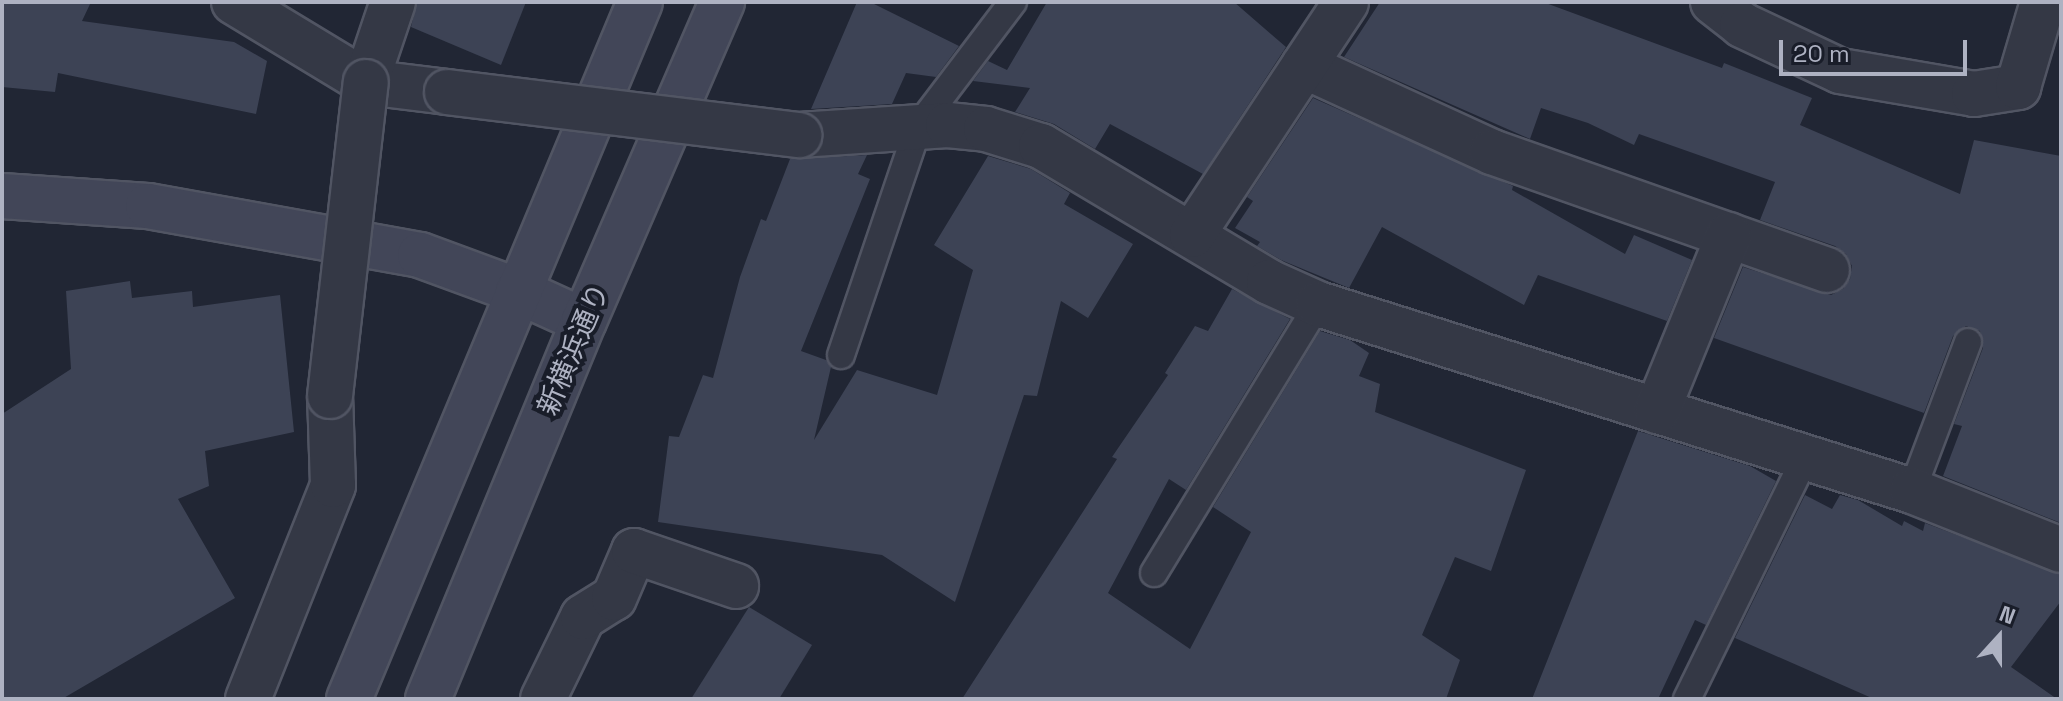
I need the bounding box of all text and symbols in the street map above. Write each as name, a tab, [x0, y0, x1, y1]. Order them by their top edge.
scale bar	[1783, 24, 1971, 74]
text: 20 m	[1793, 38, 1850, 69]
street label: 新横浜通り	[530, 278, 616, 420]
north arrow	[1959, 597, 2039, 677]
text: N	[1996, 599, 2020, 630]

